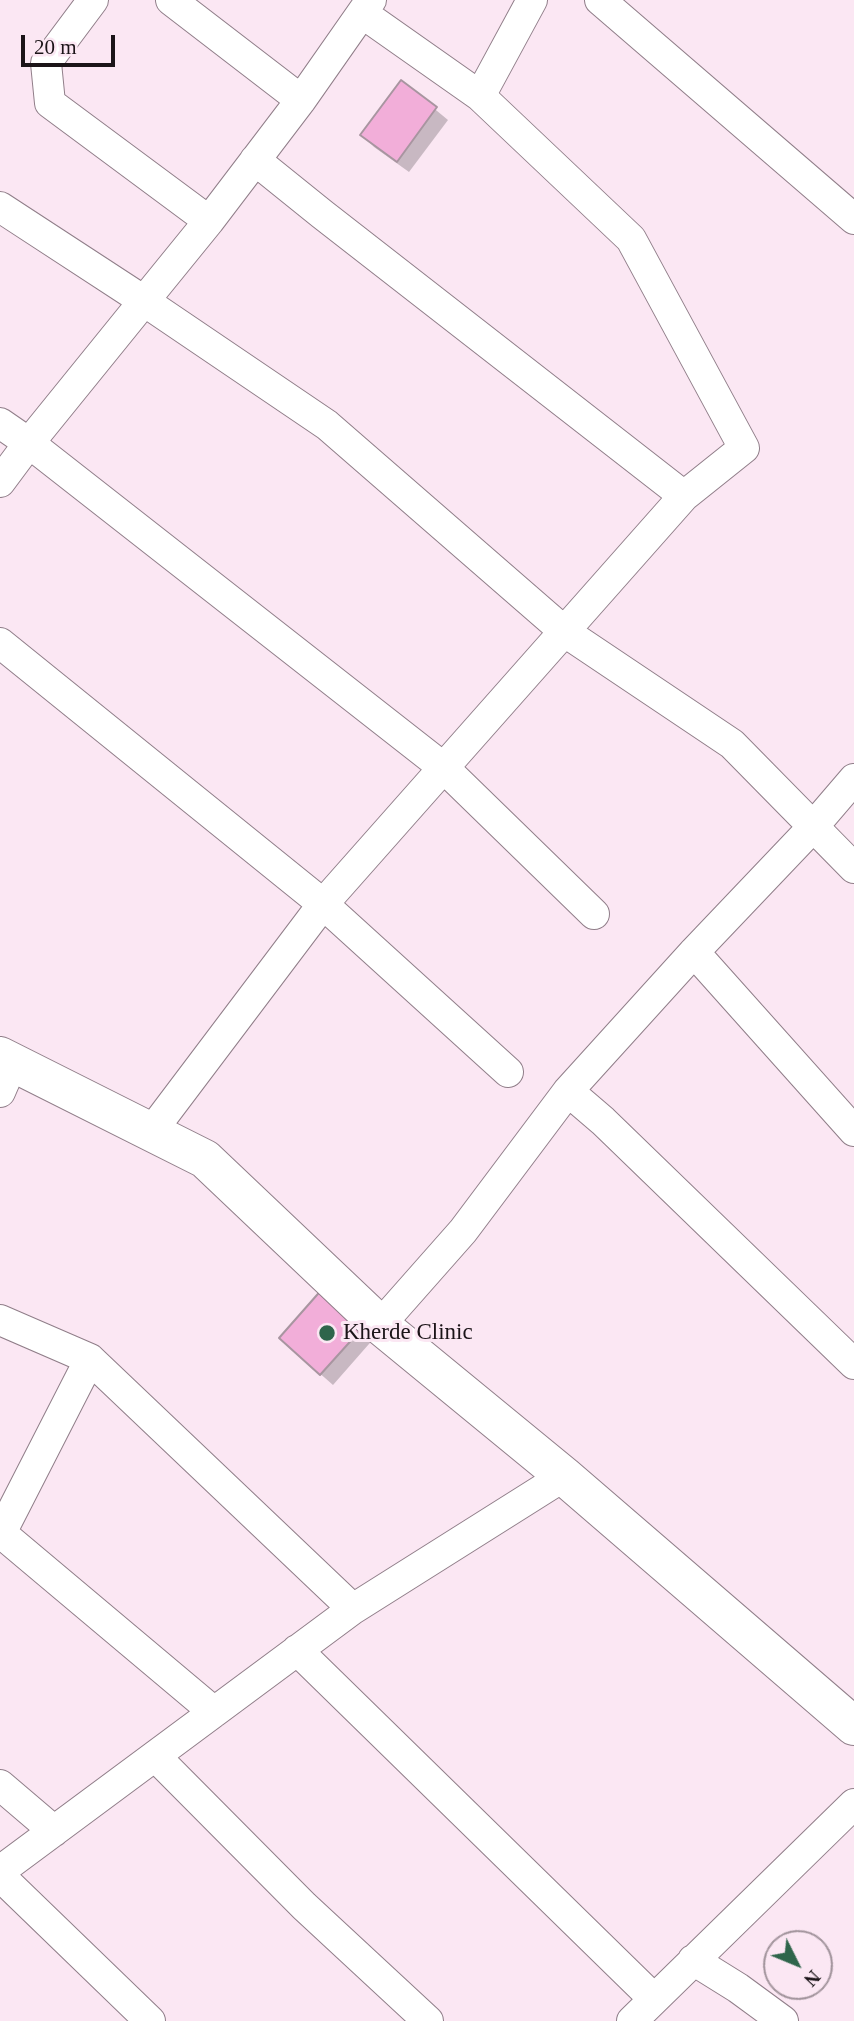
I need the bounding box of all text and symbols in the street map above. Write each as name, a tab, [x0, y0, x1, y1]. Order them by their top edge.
scale bar	[24, 21, 119, 65]
text: 20 m	[34, 35, 77, 59]
place label: Kherde Clinic	[343, 1319, 473, 1347]
marker: Kherde Clinic	[317, 1323, 337, 1343]
north arrow	[763, 1930, 833, 2000]
text: N	[800, 1966, 825, 1990]

